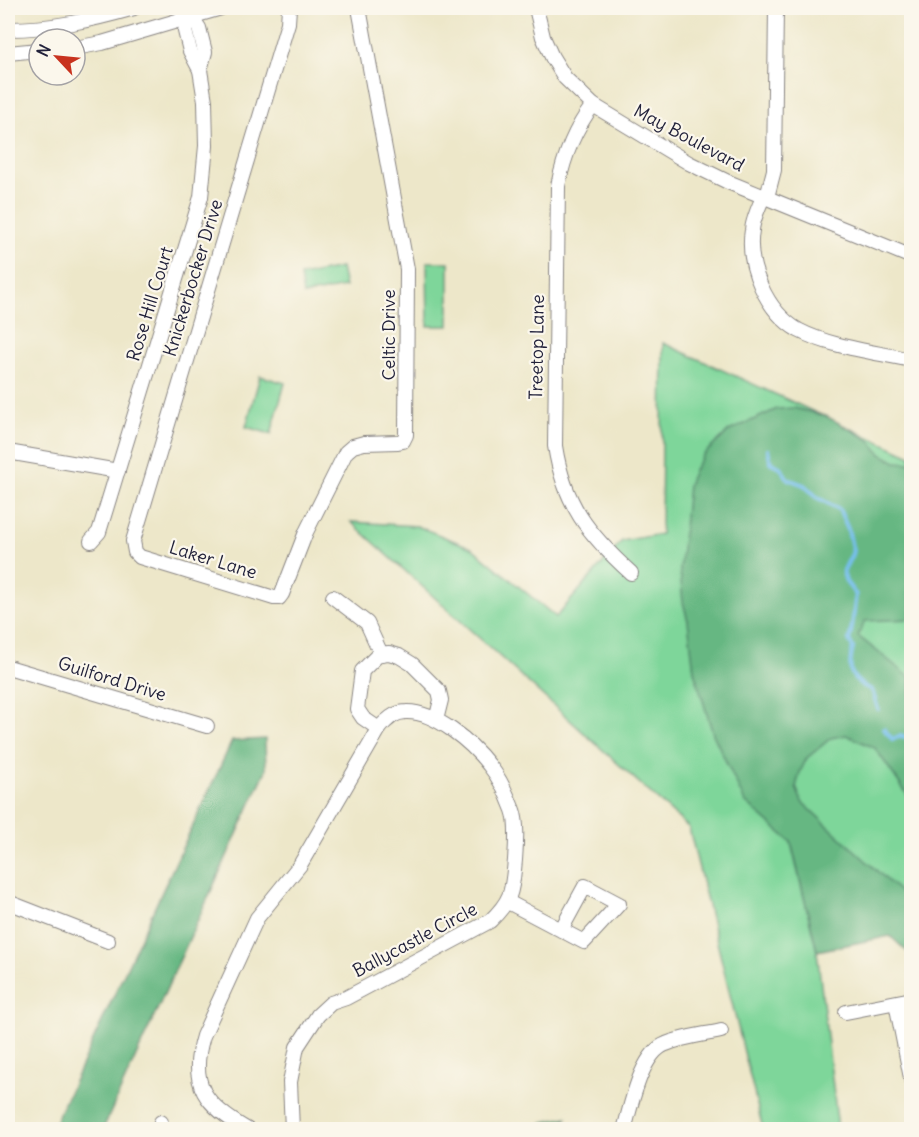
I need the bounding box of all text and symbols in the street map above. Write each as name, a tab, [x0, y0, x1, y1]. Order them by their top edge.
north arrow	[27, 27, 87, 87]
text: N	[32, 41, 55, 60]
street label: May Boulevard	[630, 99, 749, 177]
street label: Knickerbocker Drive	[158, 197, 227, 359]
street label: Rose Hill Court	[121, 244, 178, 364]
street label: Celtic Drive	[377, 289, 400, 381]
street label: Treetop Lane	[524, 294, 549, 400]
street label: Laker Lane	[167, 535, 260, 584]
street label: Guilford Drive	[55, 651, 169, 706]
street label: Ballycastle Circle	[348, 897, 481, 982]

